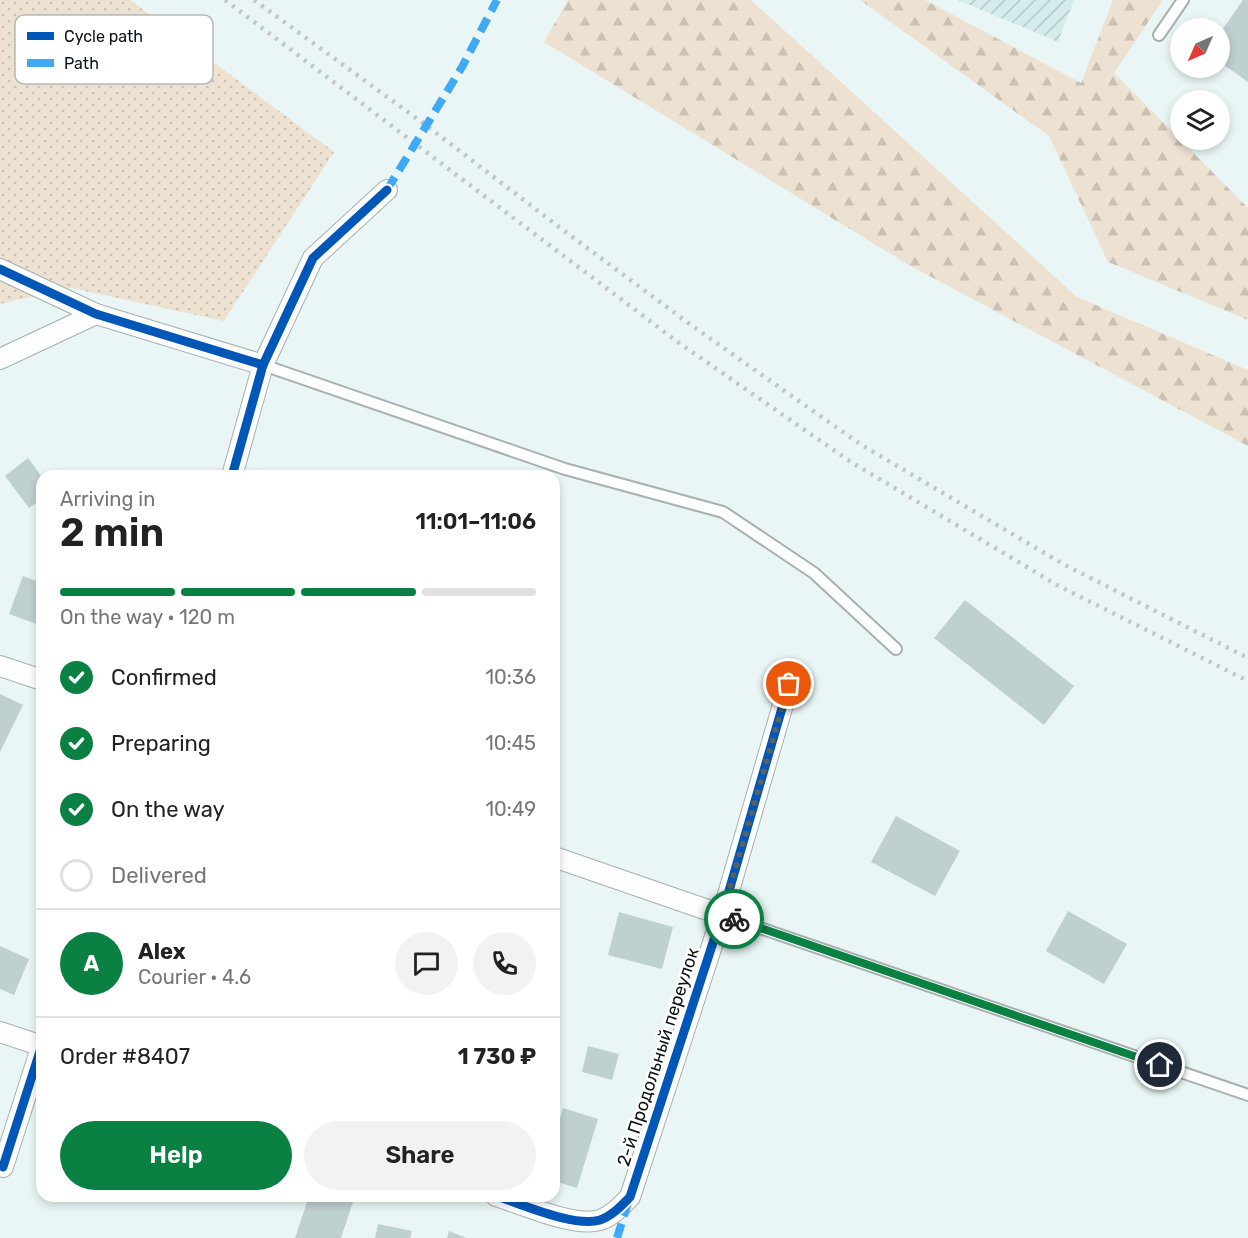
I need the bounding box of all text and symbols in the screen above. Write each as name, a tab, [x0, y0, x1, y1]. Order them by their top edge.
legend	[15, 15, 213, 84]
north arrow	[1170, 18, 1230, 78]
map controls	[1170, 18, 1230, 150]
text: Cycle path	[64, 27, 143, 46]
text: Path	[64, 54, 99, 73]
button: layers	[1170, 90, 1230, 150]
text: Arriving in	[60, 487, 155, 511]
text: 11:01–11:06	[416, 508, 536, 535]
text: 2 min	[60, 510, 164, 556]
text: On the way · 120 m	[60, 605, 235, 629]
pin	[763, 658, 814, 709]
icon: check	[60, 661, 93, 694]
text: Confirmed	[111, 664, 217, 691]
text: 10:36	[486, 665, 536, 689]
icon: bag	[772, 667, 805, 700]
icon: check	[60, 727, 93, 760]
text: Preparing	[111, 730, 211, 757]
text: 10:45	[485, 731, 536, 755]
icon: check	[60, 793, 93, 826]
text: On the way	[111, 796, 225, 823]
text: 10:49	[486, 797, 536, 821]
text: Delivered	[111, 862, 207, 889]
courier	[704, 889, 764, 949]
icon: bike	[718, 903, 751, 936]
button: chat	[395, 932, 458, 995]
button: phone	[473, 932, 536, 995]
text: Alex	[138, 938, 186, 965]
street label: 2-й Продольный переулок	[612, 945, 704, 1169]
text: A	[84, 950, 99, 977]
text: Courier · 4.6	[138, 965, 251, 989]
pin	[1134, 1039, 1185, 1090]
text: Order #8407	[60, 1043, 190, 1070]
text: 1 730 ₽	[458, 1043, 536, 1070]
icon: home	[1143, 1048, 1176, 1081]
button: Help	[60, 1121, 292, 1190]
button: Share	[304, 1121, 536, 1190]

